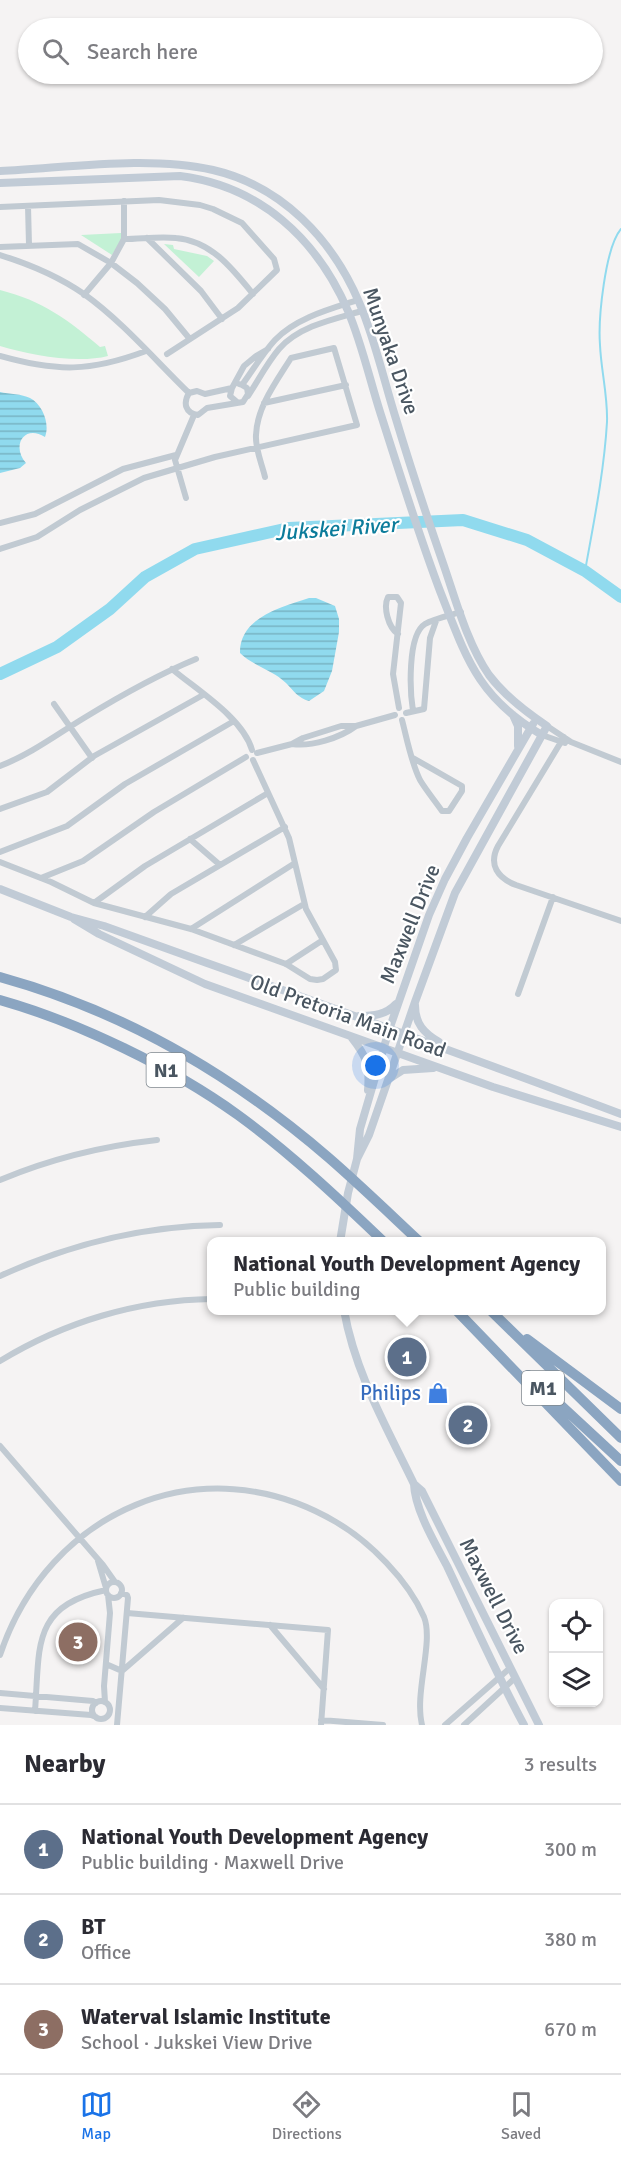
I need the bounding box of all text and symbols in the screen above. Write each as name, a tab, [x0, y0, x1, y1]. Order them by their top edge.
search box	[18, 18, 603, 84]
icon: search	[39, 35, 72, 68]
text: Search here	[87, 38, 198, 65]
street label: Munyaka Drive	[357, 284, 425, 418]
water label: Jukskei River	[274, 511, 401, 546]
street label: Maxwell Drive	[374, 860, 446, 988]
street label: Old Pretoria Main Road	[247, 968, 449, 1064]
your location	[361, 1051, 390, 1080]
road number: N1	[146, 1053, 186, 1087]
popup	[207, 1237, 606, 1315]
text: National Youth Development Agency	[233, 1250, 580, 1277]
text: Public building	[233, 1277, 360, 1302]
pin: 1	[388, 1334, 426, 1380]
road number: M1	[522, 1371, 564, 1405]
place label: Philips	[360, 1380, 421, 1406]
shop icon: Philips	[426, 1381, 450, 1405]
pin: 2	[448, 1402, 488, 1448]
street label: Maxwell Drive	[454, 1534, 534, 1658]
map controls	[549, 1599, 603, 1707]
button: locate	[549, 1599, 603, 1653]
pin: 3	[58, 1620, 98, 1664]
button: layers	[549, 1653, 603, 1707]
text: Nearby	[24, 1748, 105, 1780]
text: 3 results	[524, 1752, 597, 1777]
text: National Youth Development Agency	[81, 1823, 428, 1850]
text: 1	[38, 1837, 49, 1862]
text: 300 m	[544, 1837, 597, 1862]
text: Public building · Maxwell Drive	[81, 1850, 344, 1875]
text: BT	[81, 1913, 105, 1940]
text: 2	[38, 1927, 49, 1952]
text: 380 m	[544, 1927, 597, 1952]
text: Office	[81, 1940, 131, 1965]
text: Waterval Islamic Institute	[81, 2003, 331, 2030]
text: 3	[38, 2017, 49, 2042]
text: 670 m	[544, 2017, 597, 2042]
text: School · Jukskei View Drive	[81, 2030, 312, 2055]
tab: Map	[80, 2088, 113, 2144]
tab: Directions	[272, 2088, 342, 2144]
tab: Saved	[501, 2088, 541, 2144]

